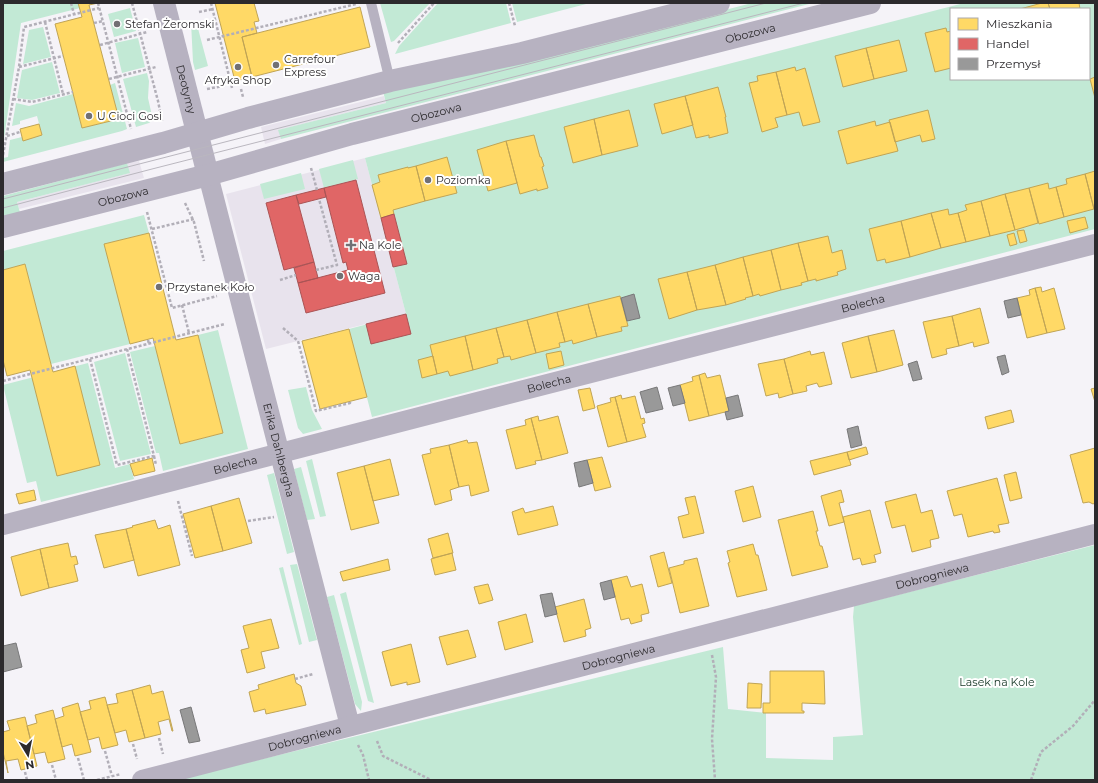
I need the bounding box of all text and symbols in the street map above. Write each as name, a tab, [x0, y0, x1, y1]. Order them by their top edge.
legend	[950, 8, 1090, 80]
text: Mieszkania	[986, 16, 1052, 31]
place label: Stefan Żeromski	[125, 17, 215, 31]
marker: Stefan Żeromski	[112, 19, 122, 29]
street label: Obozowa	[723, 20, 777, 46]
text: Handel	[986, 36, 1030, 51]
place label: Carrefour Express	[284, 52, 336, 79]
text: Przemysł	[986, 56, 1041, 71]
marker: Carrefour Express	[271, 60, 281, 70]
marker: Afryka Shop	[233, 62, 243, 72]
street label: Deotymy	[173, 63, 199, 115]
place label: Afryka Shop	[205, 73, 271, 87]
street label: Obozowa	[409, 100, 463, 126]
place label: U Cioci Gosi	[97, 109, 162, 123]
marker: U Cioci Gosi	[84, 111, 94, 121]
place label: Poziomka	[436, 173, 491, 187]
marker: Poziomka	[423, 175, 433, 185]
street label: Obozowa	[96, 183, 150, 210]
place label: Na Kole	[359, 238, 402, 252]
marker: Na Kole	[346, 240, 356, 250]
place label: Waga	[348, 269, 380, 283]
marker: Waga	[335, 271, 345, 281]
place label: Przystanek Koło	[167, 280, 255, 294]
marker: Przystanek Koło	[154, 282, 164, 292]
street label: Bolecha	[839, 291, 886, 316]
street label: Bolecha	[526, 371, 572, 396]
street label: Erika Dahlbergha	[260, 402, 298, 498]
street label: Bolecha	[212, 452, 259, 477]
street label: Dobrogniewa	[894, 560, 970, 592]
street label: Dobrogniewa	[580, 641, 657, 673]
park label: Lasek na Kole	[959, 675, 1035, 689]
street label: Dobrogniewa	[267, 722, 343, 754]
north arrow	[8, 735, 48, 775]
text: N	[24, 757, 35, 773]

